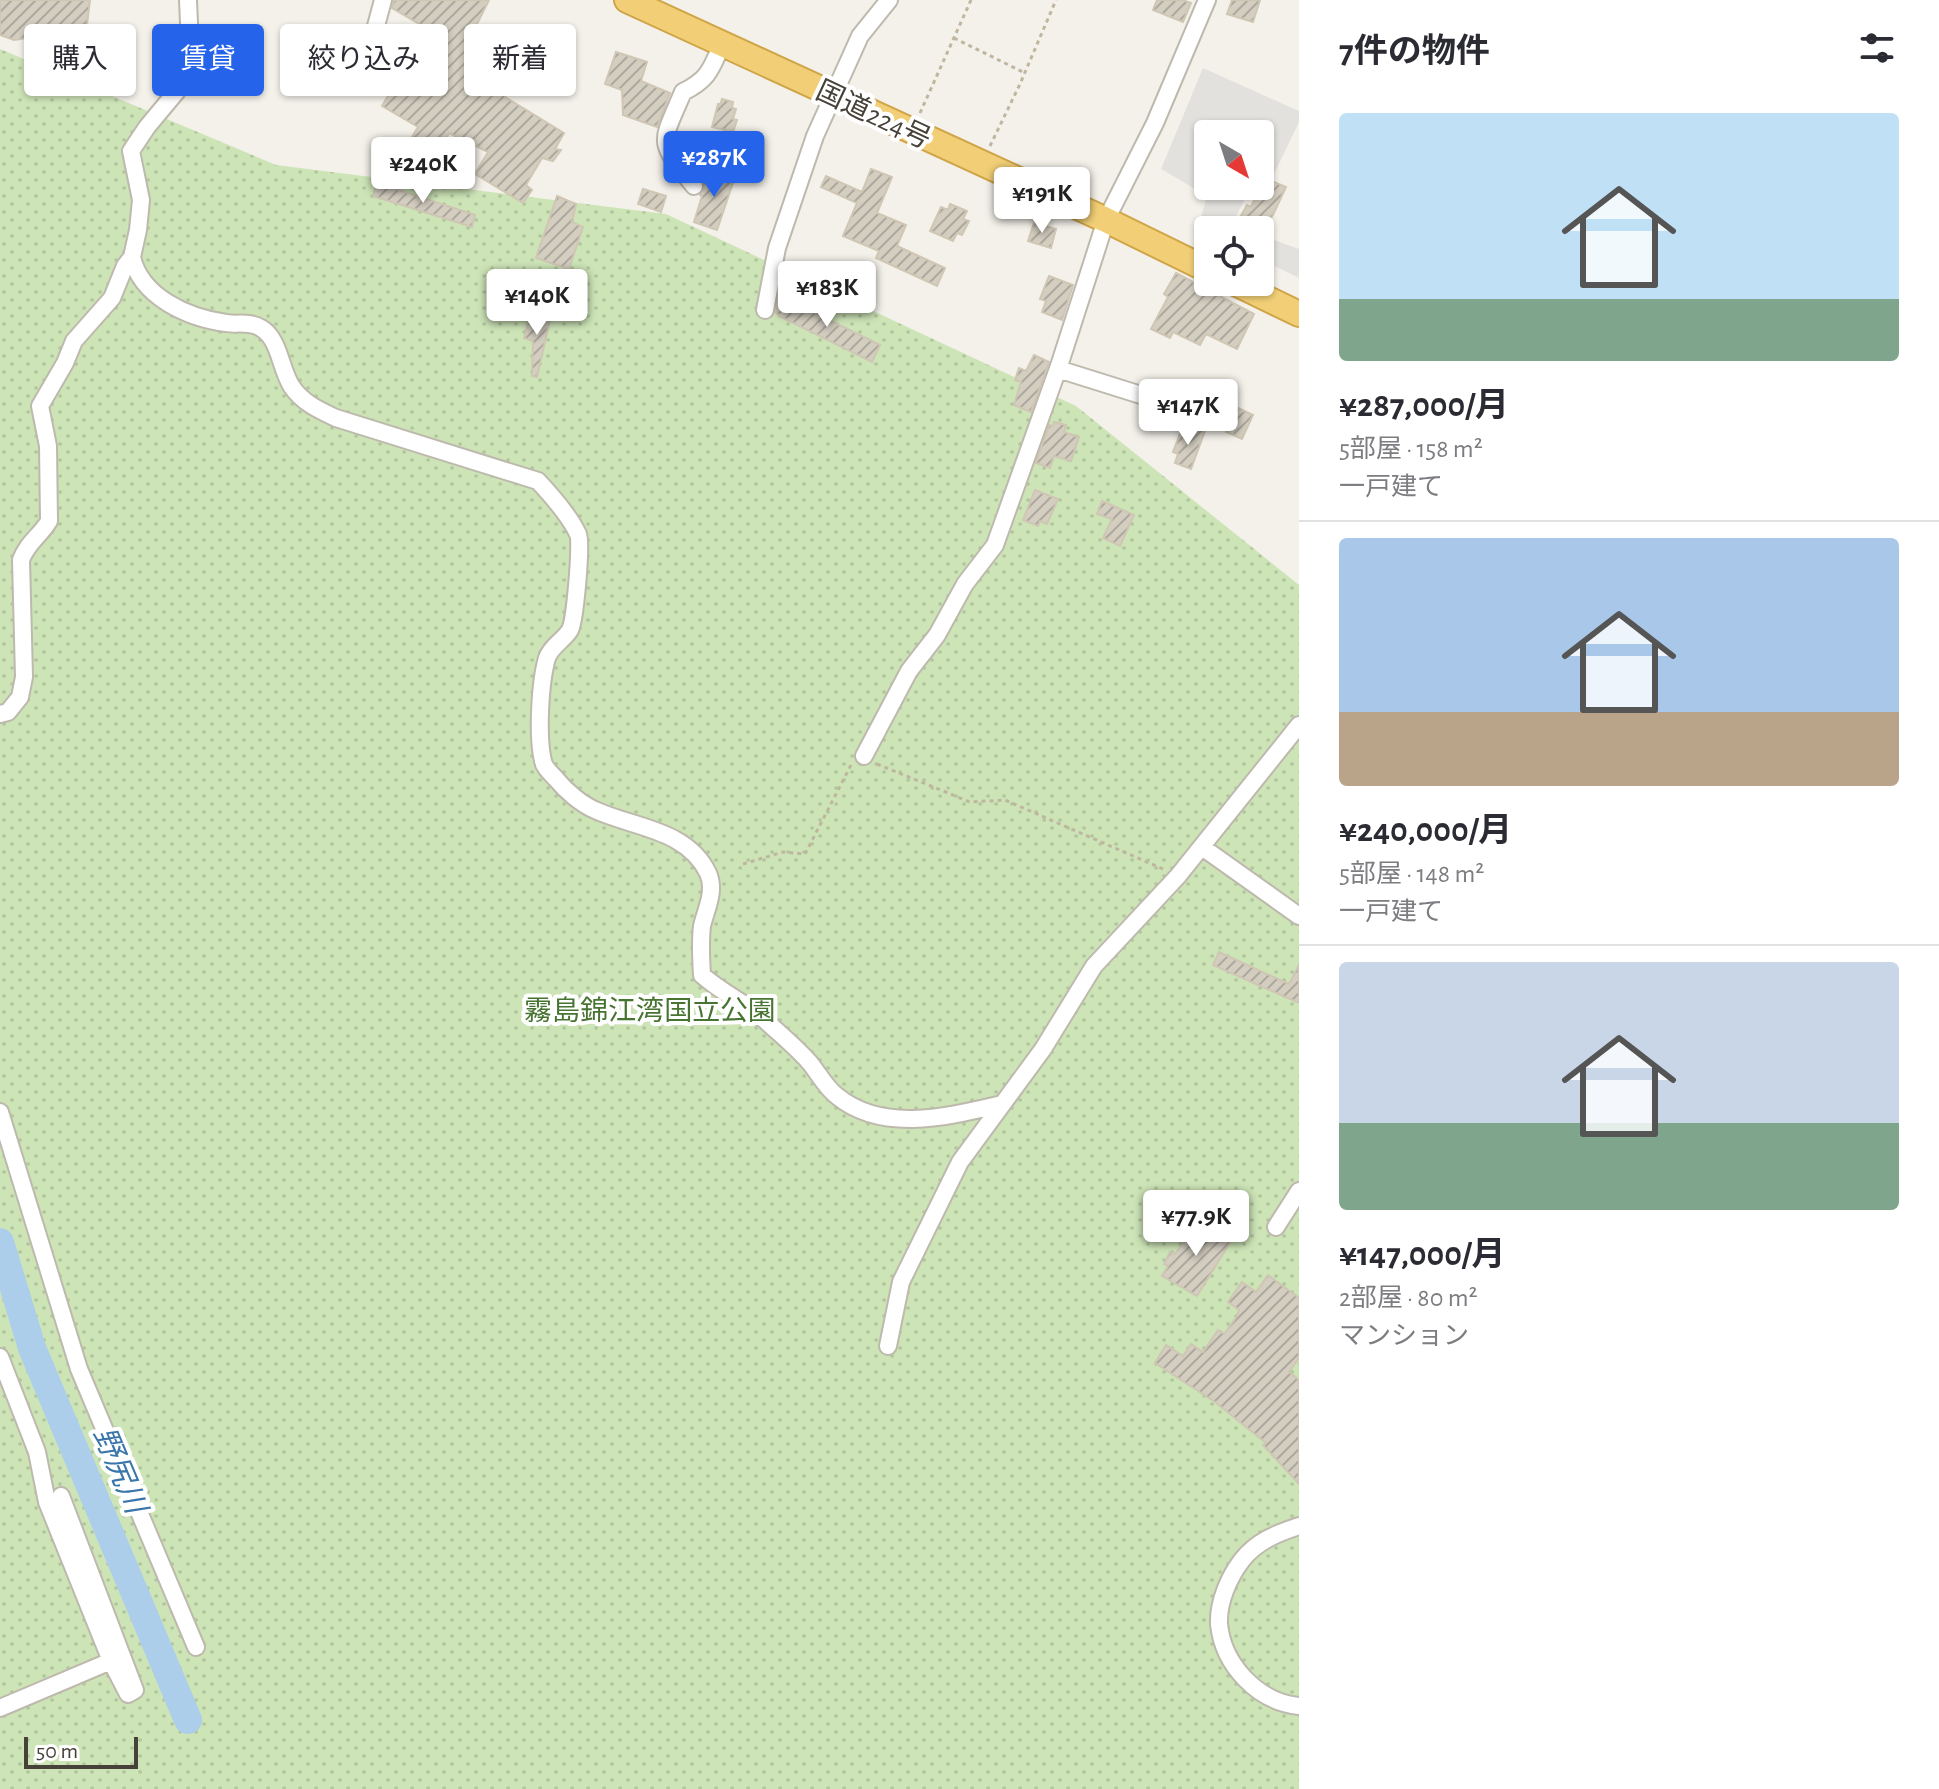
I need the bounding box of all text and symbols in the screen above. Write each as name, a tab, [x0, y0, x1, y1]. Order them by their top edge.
chip: 購入	[24, 24, 136, 96]
chip: 賃貸	[152, 24, 264, 96]
chip: 絞り込み	[280, 24, 448, 96]
chip: 新着	[464, 24, 576, 96]
icon: filters	[1855, 26, 1899, 70]
text: 7件の物件	[1339, 35, 1490, 69]
street label: 国道224号	[812, 75, 936, 154]
north arrow	[1194, 120, 1274, 200]
map controls	[1194, 120, 1274, 296]
pin: ¥287K	[658, 131, 770, 199]
pin: ¥240K	[367, 137, 479, 205]
text: ¥287K	[681, 144, 747, 170]
text: ¥240K	[389, 150, 457, 176]
icon: home	[1547, 165, 1691, 309]
pin: ¥191K	[986, 167, 1098, 235]
text: ¥191K	[1012, 180, 1072, 206]
button: locate	[1194, 216, 1274, 296]
pin: ¥183K	[771, 261, 883, 329]
pin: ¥140K	[481, 269, 593, 337]
text: ¥183K	[796, 274, 858, 300]
text: ¥140K	[505, 282, 569, 308]
pin: ¥147K	[1132, 379, 1244, 447]
text: ¥287,000/月	[1339, 389, 1509, 423]
text: ¥147K	[1157, 392, 1219, 418]
text: 5部屋 · 158 m²	[1339, 436, 1483, 462]
text: 一戸建て	[1339, 474, 1443, 500]
icon: home	[1547, 590, 1691, 734]
text: ¥240,000/月	[1339, 814, 1512, 848]
text: 5部屋 · 148 m²	[1339, 861, 1484, 887]
text: 一戸建て	[1339, 899, 1443, 925]
park label: 霧島錦江湾国立公園	[524, 996, 776, 1026]
icon: home	[1547, 1014, 1691, 1158]
pin: ¥77.9K	[1131, 1190, 1261, 1258]
text: ¥77.9K	[1161, 1203, 1231, 1229]
text: ¥147,000/月	[1339, 1238, 1506, 1272]
text: 2部屋 · 80 m²	[1339, 1285, 1478, 1311]
text: マンション	[1339, 1323, 1469, 1349]
water label: 野尻川	[88, 1423, 152, 1520]
scale bar	[24, 1733, 138, 1769]
text: 50 m	[36, 1740, 78, 1762]

